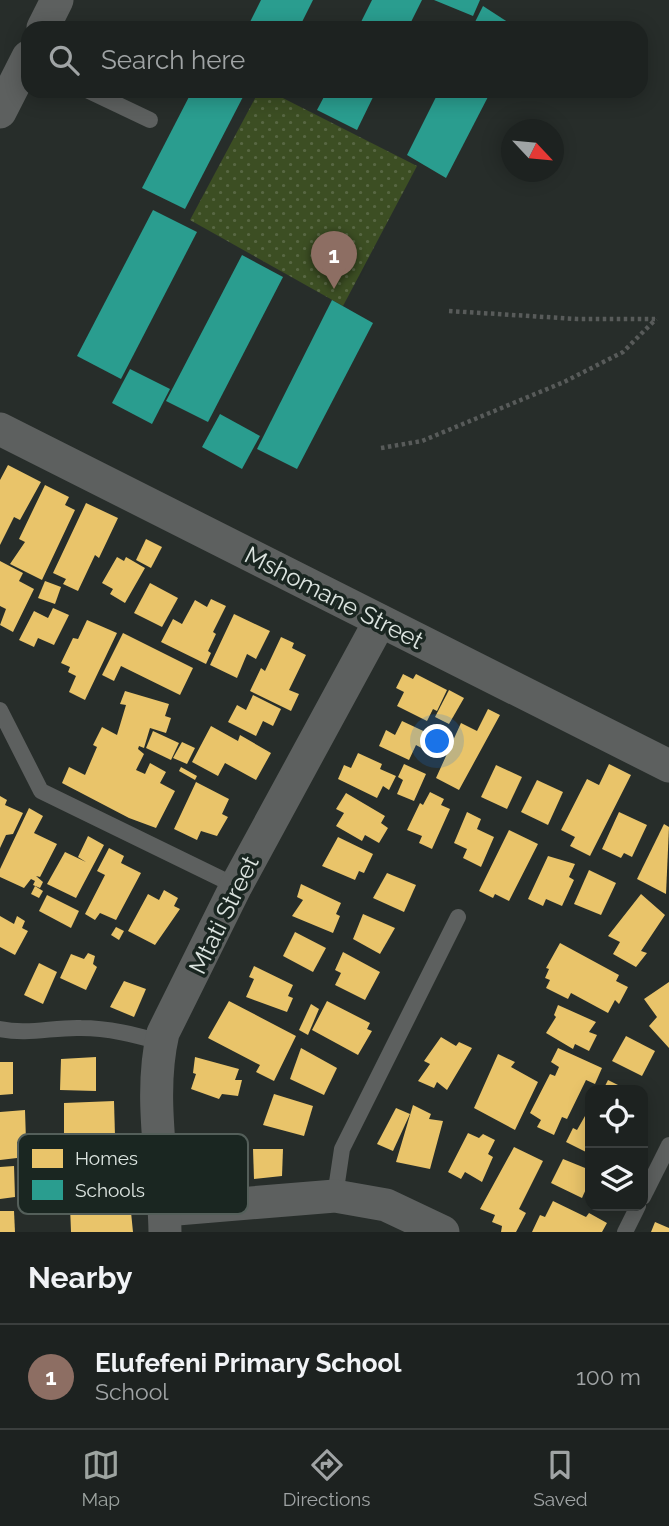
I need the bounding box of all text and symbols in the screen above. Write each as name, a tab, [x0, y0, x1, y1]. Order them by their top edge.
search box	[21, 21, 648, 98]
icon: search	[45, 41, 83, 79]
text: Search here	[101, 45, 245, 75]
north arrow	[501, 119, 564, 182]
pin: 1	[311, 231, 357, 289]
street label: Mshomane Street	[240, 540, 428, 655]
your location	[420, 724, 454, 758]
street label: Mtati Street	[182, 851, 265, 979]
map controls	[585, 1085, 648, 1211]
button: locate	[585, 1085, 648, 1148]
legend	[18, 1134, 248, 1214]
text: Homes	[75, 1147, 138, 1169]
button: layers	[585, 1148, 648, 1211]
text: Schools	[75, 1179, 145, 1201]
text: Nearby	[28, 1260, 132, 1295]
text: Elufefeni Primary School	[95, 1348, 402, 1378]
text: 1	[45, 1363, 57, 1390]
text: 100 m	[576, 1363, 641, 1390]
text: School	[95, 1378, 169, 1405]
tab: Map	[81, 1446, 120, 1510]
tab: Directions	[283, 1446, 371, 1510]
tab: Saved	[533, 1446, 588, 1510]

